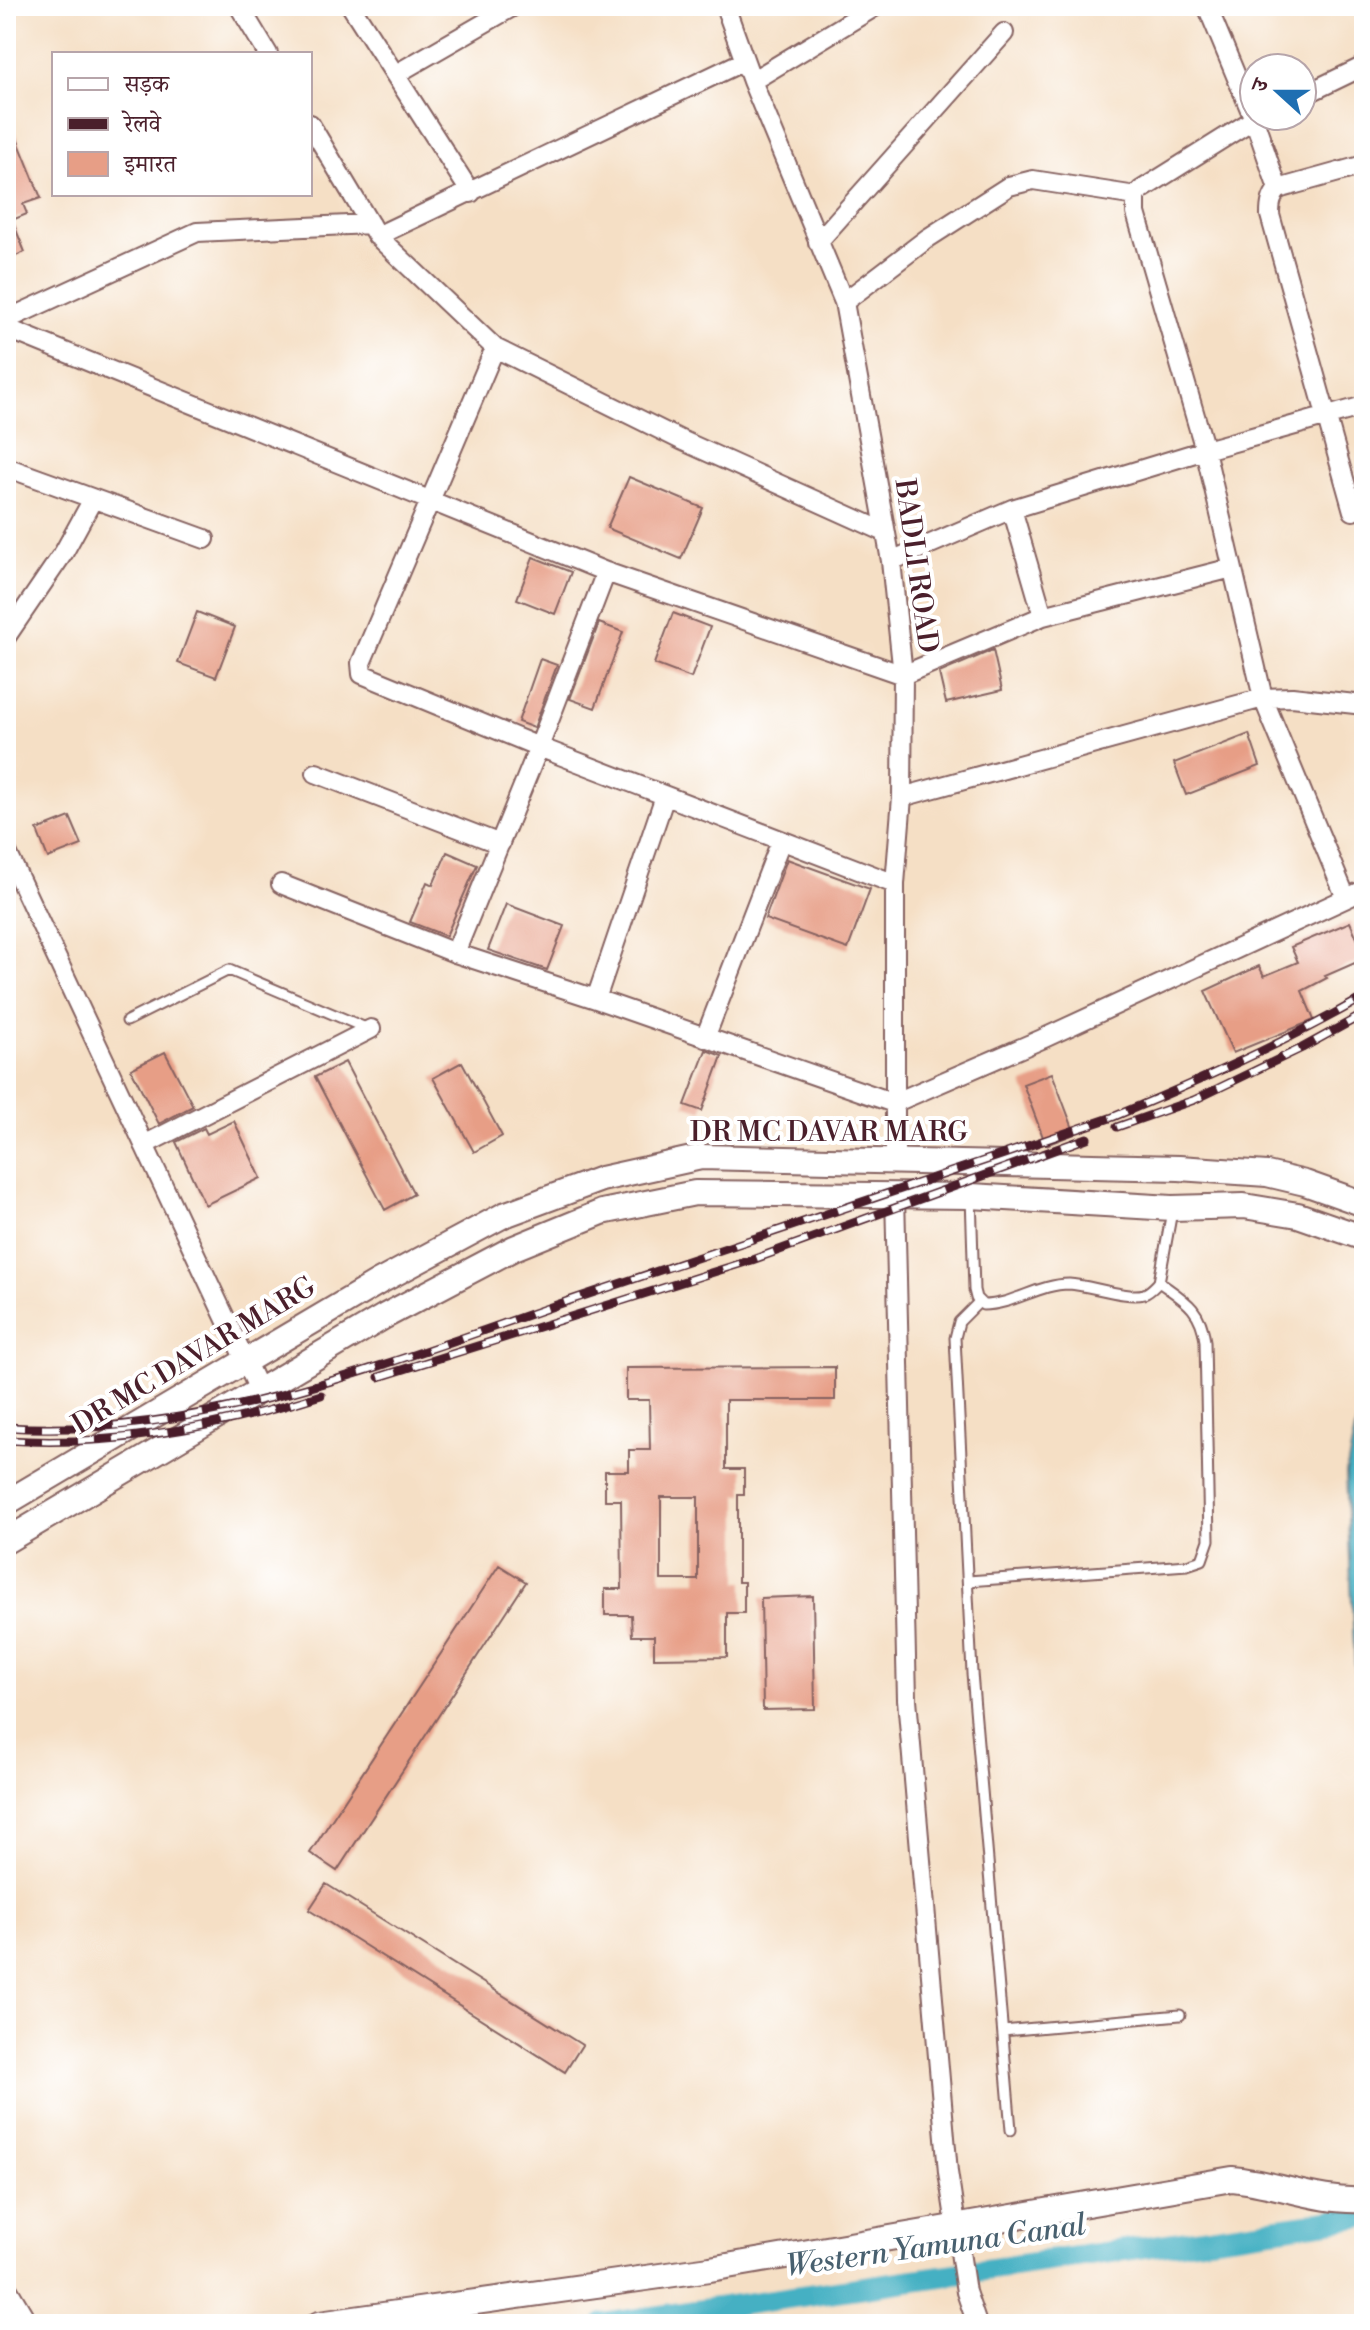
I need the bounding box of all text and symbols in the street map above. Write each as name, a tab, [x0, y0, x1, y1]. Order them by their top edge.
legend	[52, 52, 312, 196]
north arrow	[1238, 52, 1318, 132]
text: सड़क	[123, 70, 171, 100]
text: उ	[1245, 74, 1276, 97]
text: रेलवे	[121, 110, 163, 140]
text: इमारत	[123, 150, 177, 180]
street label: BADLI ROAD	[886, 476, 946, 655]
street label: DR MC DAVAR MARG	[690, 1115, 968, 1150]
street label: DR MC DAVAR MARG	[66, 1269, 322, 1443]
water label: Western Yamuna Canal	[784, 2206, 1089, 2286]

